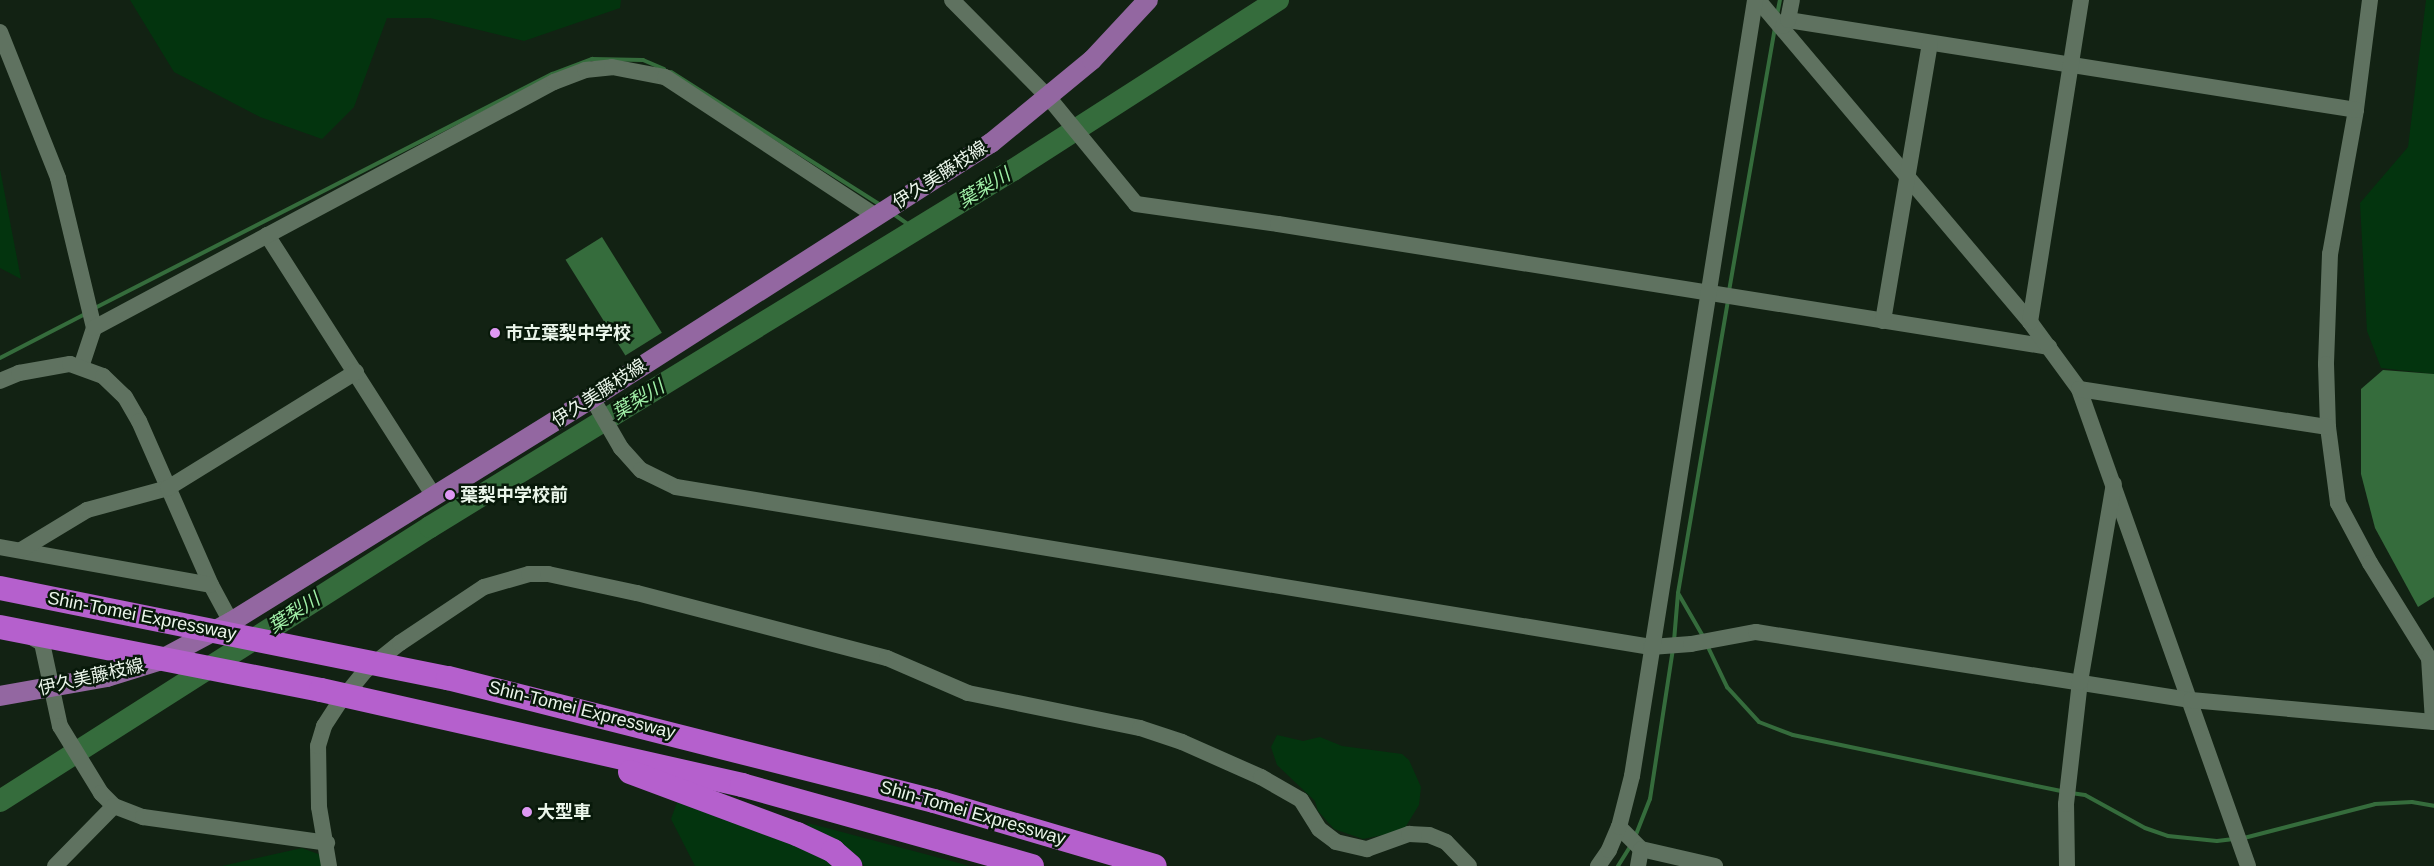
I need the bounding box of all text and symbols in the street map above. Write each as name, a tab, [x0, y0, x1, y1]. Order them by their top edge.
street label: 伊久美藤枝線	[889, 137, 991, 213]
water label: 葉梨川	[954, 164, 1014, 212]
place label: 市立葉梨中学校	[505, 322, 631, 344]
marker: 市立葉梨中学校	[489, 327, 501, 339]
street label: 伊久美藤枝線	[548, 355, 650, 431]
water label: 葉梨川	[608, 376, 668, 424]
place label: 葉梨中学校前	[460, 484, 568, 506]
marker: 葉梨中学校前	[444, 489, 456, 501]
street label: Shin-Tomei Expressway	[46, 587, 238, 645]
water label: 葉梨川	[264, 588, 324, 638]
street label: 伊久美藤枝線	[36, 654, 146, 700]
street label: Shin-Tomei Expressway	[486, 676, 678, 744]
street label: Shin-Tomei Expressway	[878, 776, 1068, 850]
place label: 大型車	[537, 801, 591, 823]
marker: 大型車	[521, 806, 533, 818]

